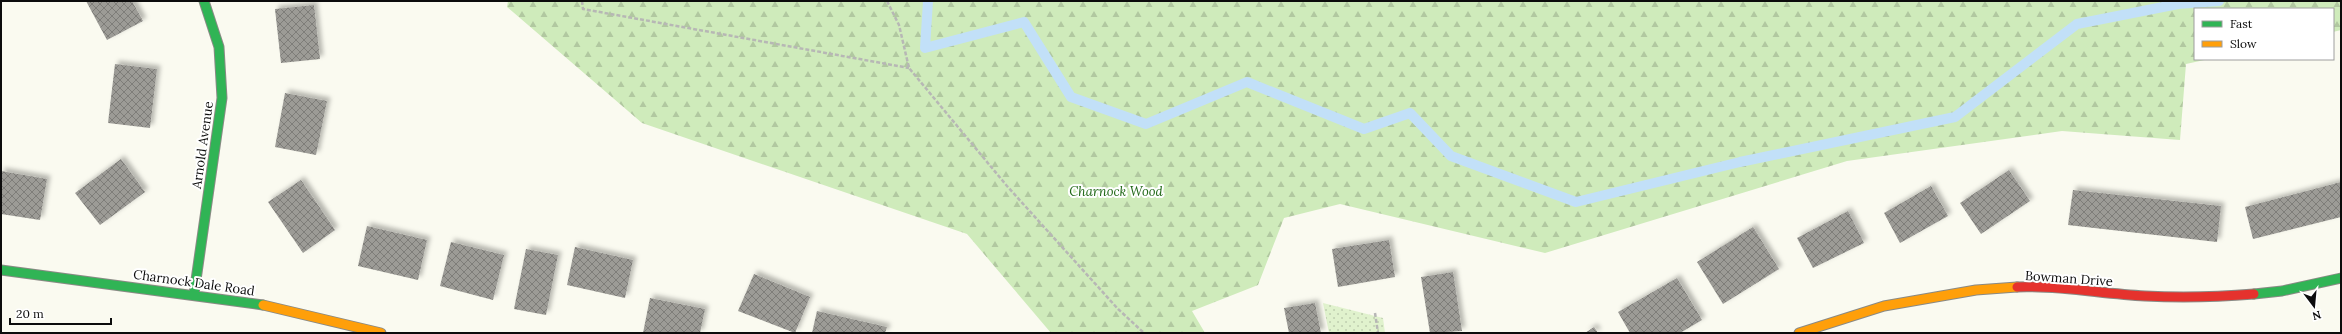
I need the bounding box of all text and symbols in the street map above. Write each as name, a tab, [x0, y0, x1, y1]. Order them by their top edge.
legend	[2194, 8, 2334, 60]
text: Fast	[2230, 16, 2253, 31]
text: Slow	[2230, 36, 2257, 51]
street label: Arnold Avenue	[188, 100, 217, 191]
park label: Charnock Wood	[1069, 183, 1163, 200]
street label: Charnock Dale Road	[132, 266, 256, 299]
street label: Bowman Drive	[2024, 267, 2114, 290]
north arrow	[2294, 286, 2334, 326]
scale bar	[10, 300, 111, 326]
text: 20 m	[16, 306, 44, 321]
text: N	[2310, 308, 2323, 324]

